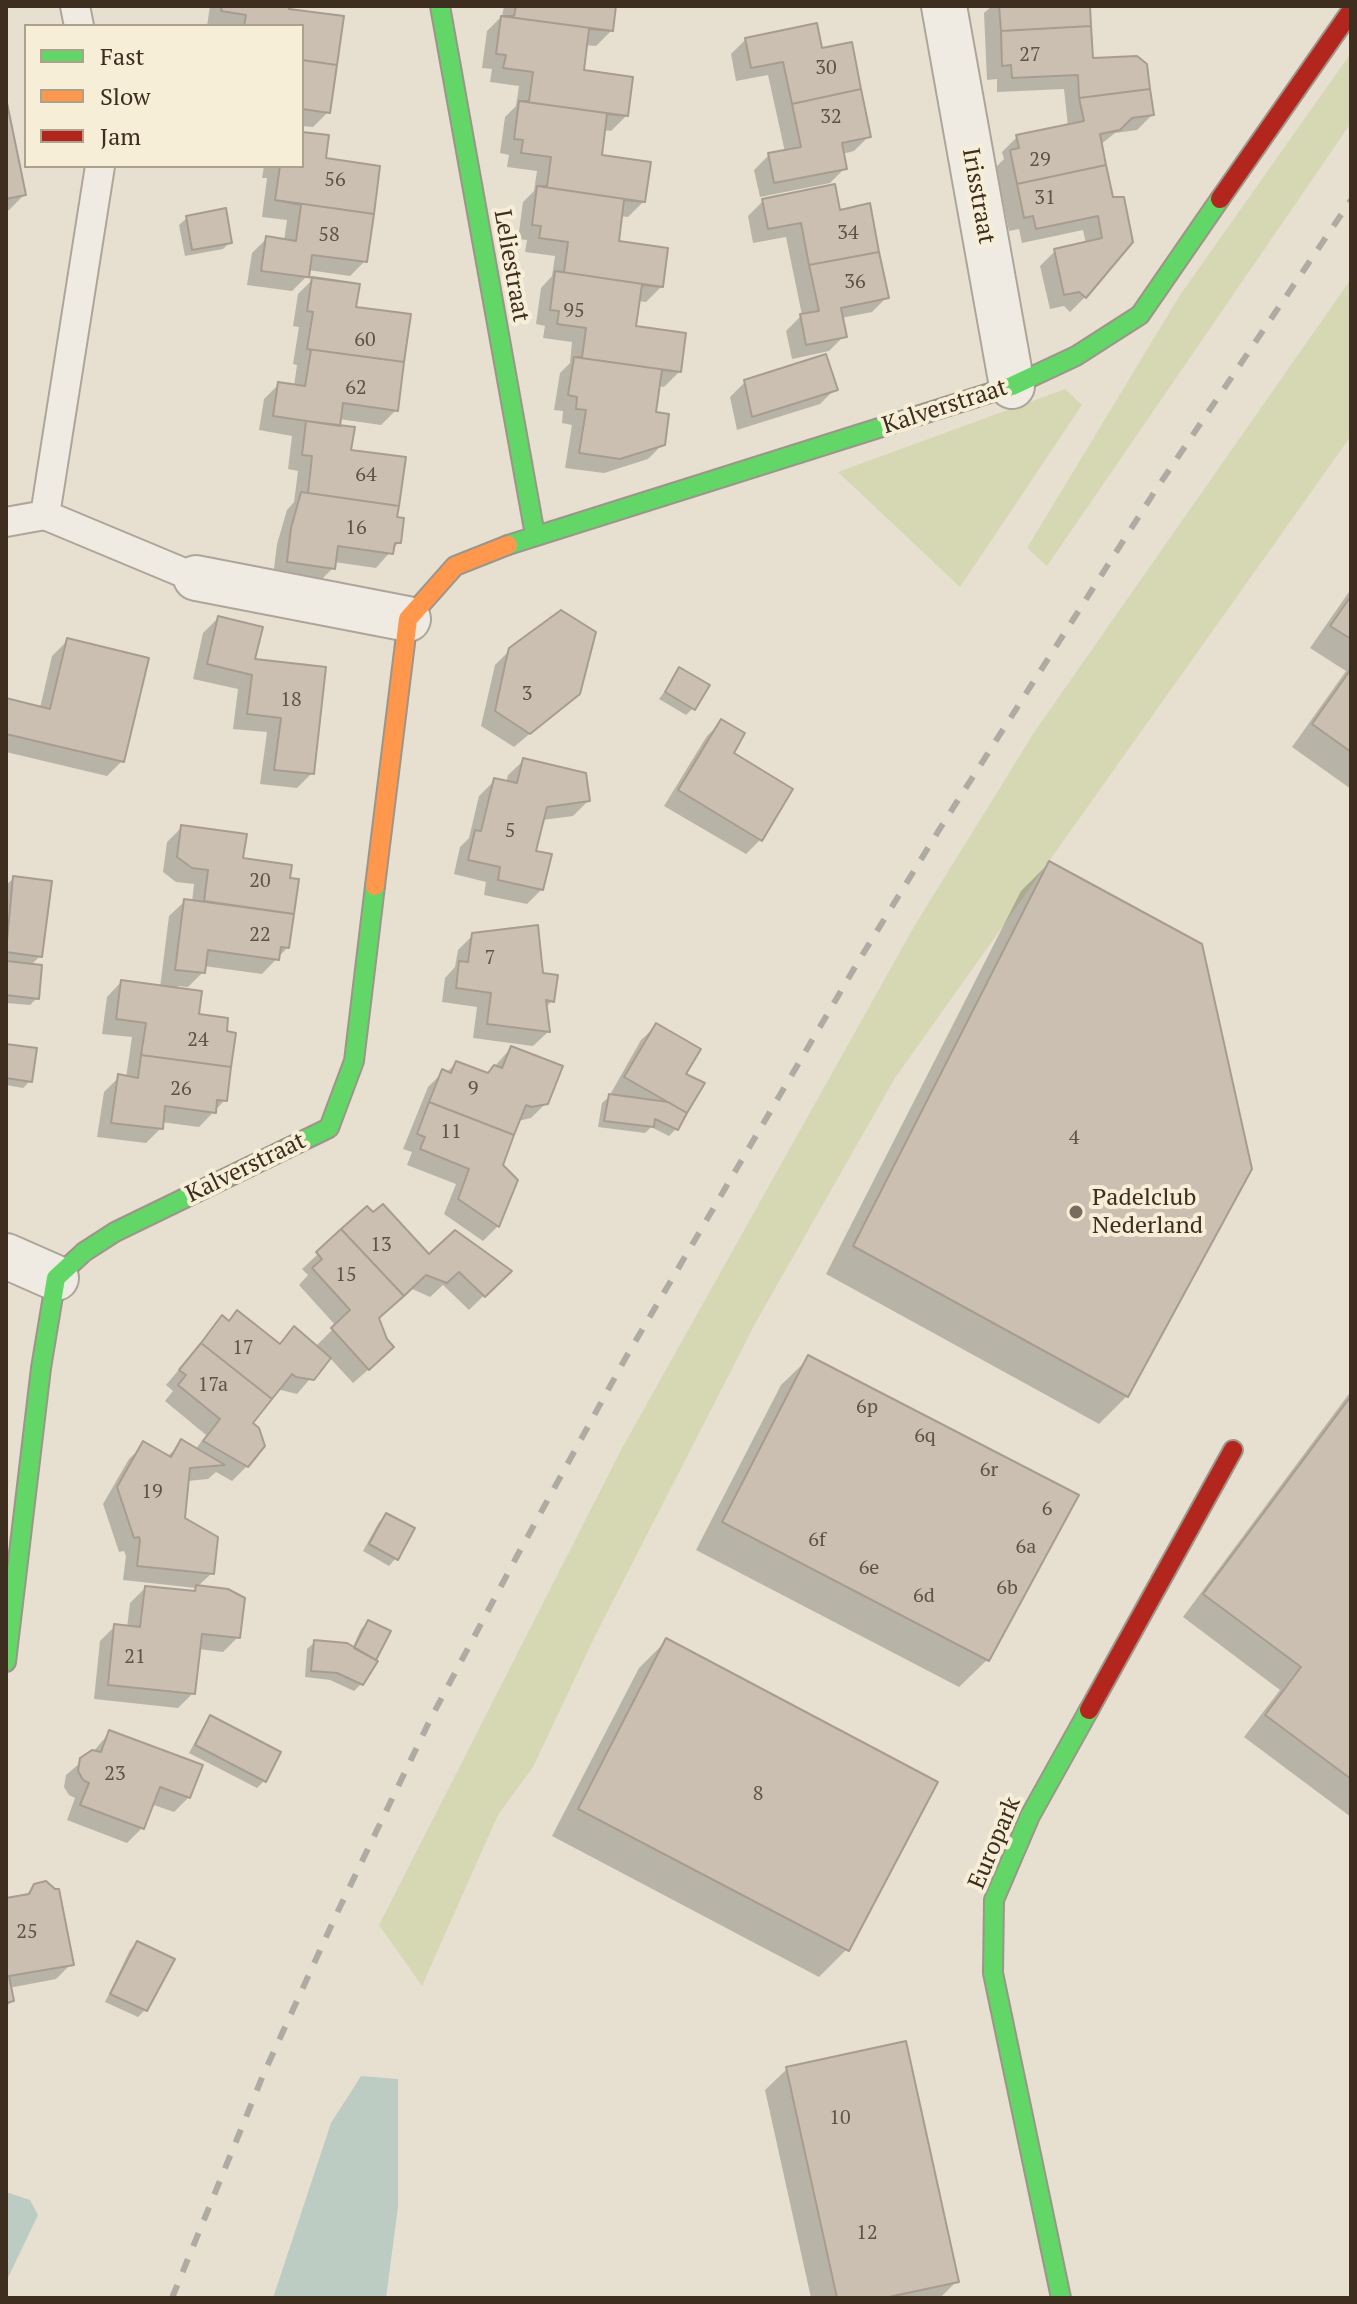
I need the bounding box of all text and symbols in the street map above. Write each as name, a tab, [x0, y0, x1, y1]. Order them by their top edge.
legend	[24, 24, 304, 168]
text: Fast	[100, 40, 144, 72]
house number: 27	[1019, 43, 1041, 67]
house number: 30	[815, 56, 837, 80]
text: Slow	[100, 80, 151, 112]
house number: 32	[820, 105, 842, 129]
text: Jam	[100, 120, 141, 152]
street label: Irisstraat	[955, 146, 1001, 246]
house number: 29	[1029, 148, 1051, 172]
house number: 56	[324, 168, 346, 192]
house number: 31	[1034, 186, 1056, 210]
street label: Leliestraat	[487, 208, 535, 324]
house number: 34	[837, 221, 859, 245]
house number: 58	[318, 223, 340, 247]
house number: 36	[844, 270, 866, 294]
house number: 95	[563, 299, 585, 323]
house number: 60	[354, 328, 376, 352]
street label: Kalverstraat	[879, 373, 1011, 441]
house number: 62	[345, 376, 367, 400]
house number: 64	[355, 463, 377, 487]
house number: 16	[345, 516, 367, 540]
house number: 3	[522, 682, 532, 706]
house number: 18	[280, 688, 302, 712]
house number: 5	[505, 819, 515, 843]
house number: 20	[249, 869, 271, 893]
house number: 22	[249, 923, 271, 947]
house number: 7	[485, 946, 495, 970]
house number: 24	[187, 1028, 209, 1052]
house number: 26	[170, 1077, 192, 1101]
house number: 9	[468, 1077, 478, 1101]
house number: 11	[440, 1120, 462, 1144]
house number: 4	[1069, 1126, 1079, 1150]
street label: Kalverstraat	[181, 1127, 311, 1209]
place label: Padelclub Nederland	[1092, 1184, 1203, 1240]
marker: Padelclub Nederland	[1067, 1203, 1085, 1221]
house number: 13	[370, 1233, 392, 1257]
house number: 15	[335, 1263, 357, 1287]
house number: 17	[232, 1336, 254, 1360]
house number: 17a	[198, 1373, 228, 1397]
house number: 6p	[856, 1395, 878, 1419]
house number: 6q	[914, 1424, 936, 1448]
house number: 6r	[980, 1458, 998, 1482]
house number: 19	[141, 1480, 163, 1504]
house number: 6	[1042, 1497, 1052, 1521]
house number: 6f	[808, 1528, 826, 1552]
house number: 6a	[1016, 1535, 1036, 1559]
house number: 6e	[859, 1556, 879, 1580]
house number: 6b	[996, 1576, 1018, 1600]
house number: 6d	[913, 1584, 935, 1608]
house number: 21	[124, 1645, 146, 1669]
house number: 23	[104, 1762, 126, 1786]
house number: 8	[753, 1782, 763, 1806]
street label: Europark	[963, 1792, 1027, 1894]
house number: 25	[16, 1920, 38, 1944]
house number: 10	[829, 2106, 851, 2130]
house number: 12	[856, 2221, 878, 2245]

